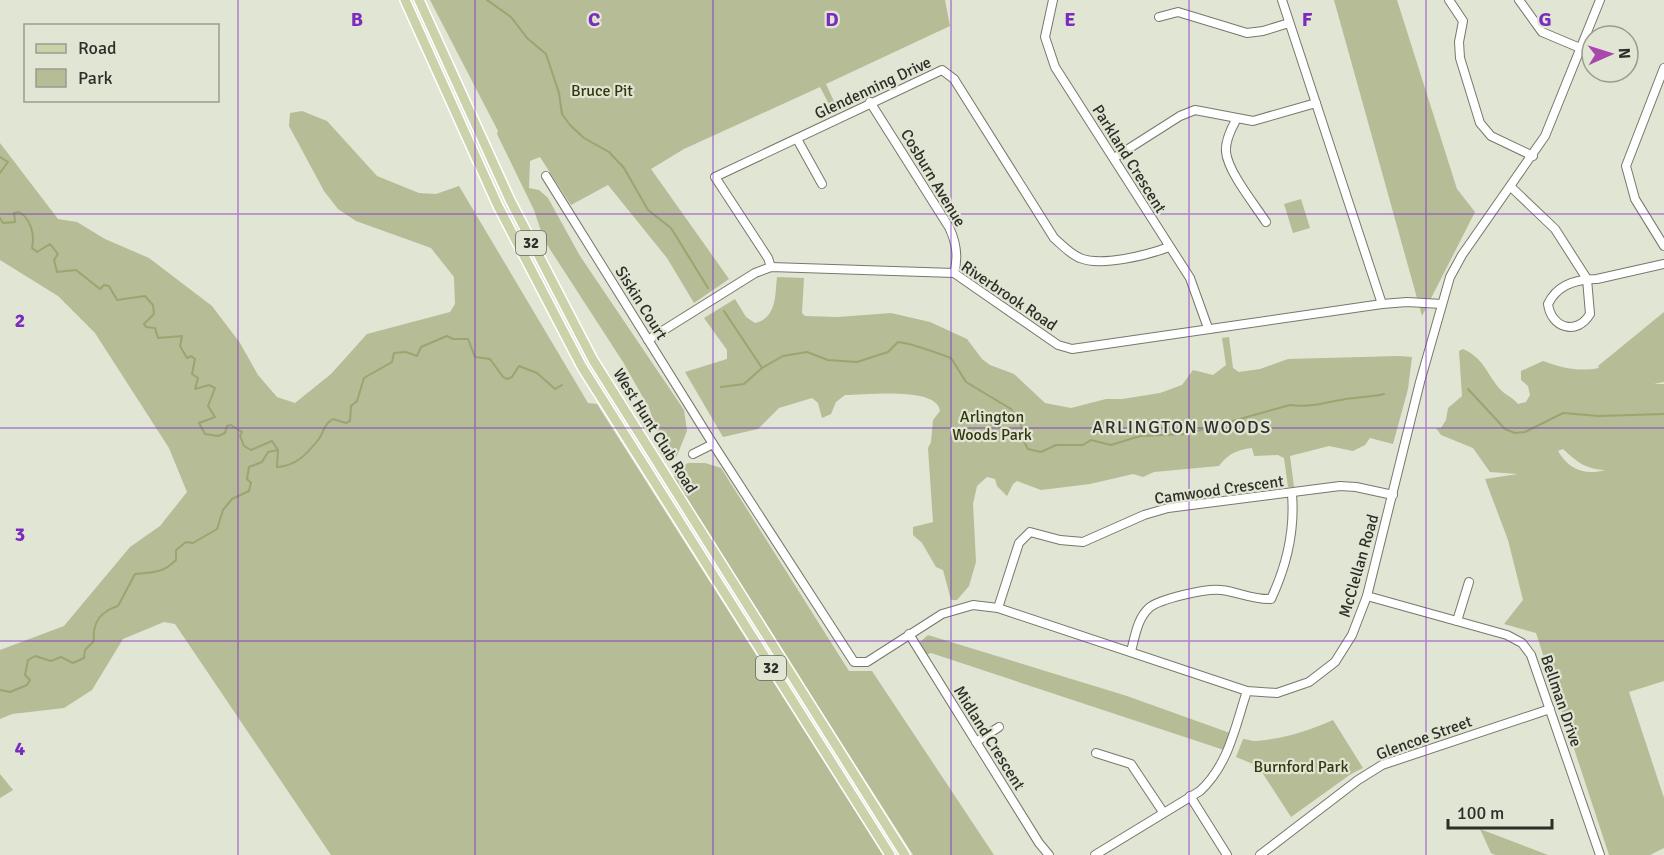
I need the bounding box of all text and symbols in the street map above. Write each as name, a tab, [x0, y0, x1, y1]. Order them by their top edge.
text: B	[351, 7, 363, 32]
text: C	[588, 7, 600, 32]
text: D	[825, 7, 839, 32]
text: E	[1064, 7, 1076, 32]
text: F	[1302, 7, 1313, 32]
text: G	[1538, 7, 1552, 32]
legend	[24, 24, 219, 102]
north arrow	[1580, 24, 1640, 84]
text: Road	[78, 37, 117, 59]
text: N	[1614, 47, 1634, 59]
street label: Glendenning Drive	[812, 52, 934, 124]
text: Park	[78, 67, 113, 89]
park label: Bruce Pit	[571, 81, 633, 101]
street label: Parkland Crescent	[1088, 101, 1171, 217]
street label: Cosburn Avenue	[896, 126, 970, 230]
road number: 32	[516, 231, 546, 255]
street label: Riverbrook Road	[957, 257, 1061, 335]
street label: Siskin Court	[610, 262, 672, 344]
text: 2	[15, 308, 25, 333]
street label: West Hunt Club Road	[608, 365, 702, 497]
park label: Arlington Woods Park	[952, 407, 1032, 445]
district label: ARLINGTON WOODS	[1092, 416, 1272, 438]
street label: Camwood Crescent	[1153, 471, 1285, 509]
street label: McClellan Road	[1335, 512, 1383, 620]
text: 3	[15, 522, 25, 547]
street label: Bellman Drive	[1536, 652, 1586, 750]
road number: 32	[756, 656, 786, 680]
street label: Midland Crescent	[949, 682, 1029, 794]
street label: Glencoe Street	[1373, 711, 1475, 765]
text: 4	[15, 736, 26, 761]
park label: Burnford Park	[1253, 757, 1349, 777]
scale bar	[1448, 792, 1552, 830]
text: 100 m	[1457, 802, 1504, 824]

